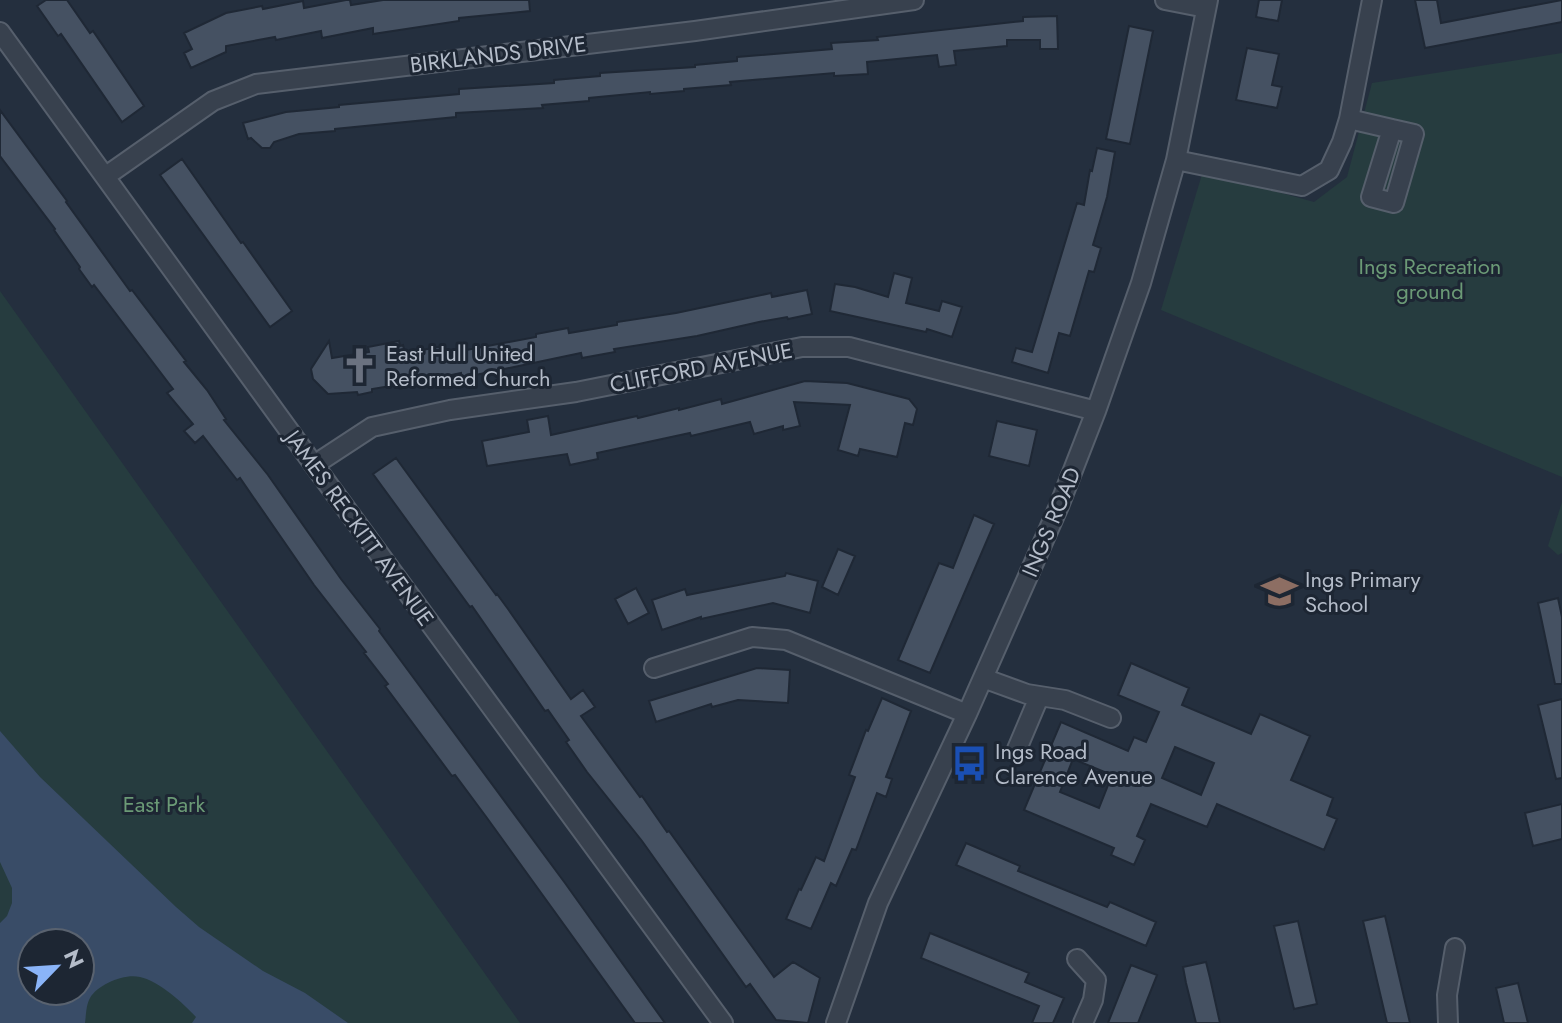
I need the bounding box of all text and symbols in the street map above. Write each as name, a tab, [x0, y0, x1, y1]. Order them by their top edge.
street label: BIRKLANDS DRIVE	[408, 27, 588, 81]
park label: Ings Recreation ground	[1359, 250, 1501, 307]
street label: CLIFFORD AVENUE	[607, 334, 795, 400]
place label: East Hull United Reformed Church	[386, 337, 551, 394]
church icon: East Hull United Reformed Church	[341, 347, 379, 385]
street label: JAMES RECKITT AVENUE	[276, 421, 442, 633]
street label: INGS ROAD	[1013, 462, 1089, 582]
place label: Ings Primary School	[1305, 563, 1421, 620]
school or university icon: Ings Primary School	[1260, 573, 1298, 611]
place label: Ings Road Clarence Avenue	[995, 735, 1153, 792]
bus stop icon: Ings Road Clarence Avenue	[950, 745, 988, 783]
park label: East Park	[123, 788, 206, 820]
north arrow	[16, 927, 96, 1007]
text: N	[56, 944, 92, 973]

